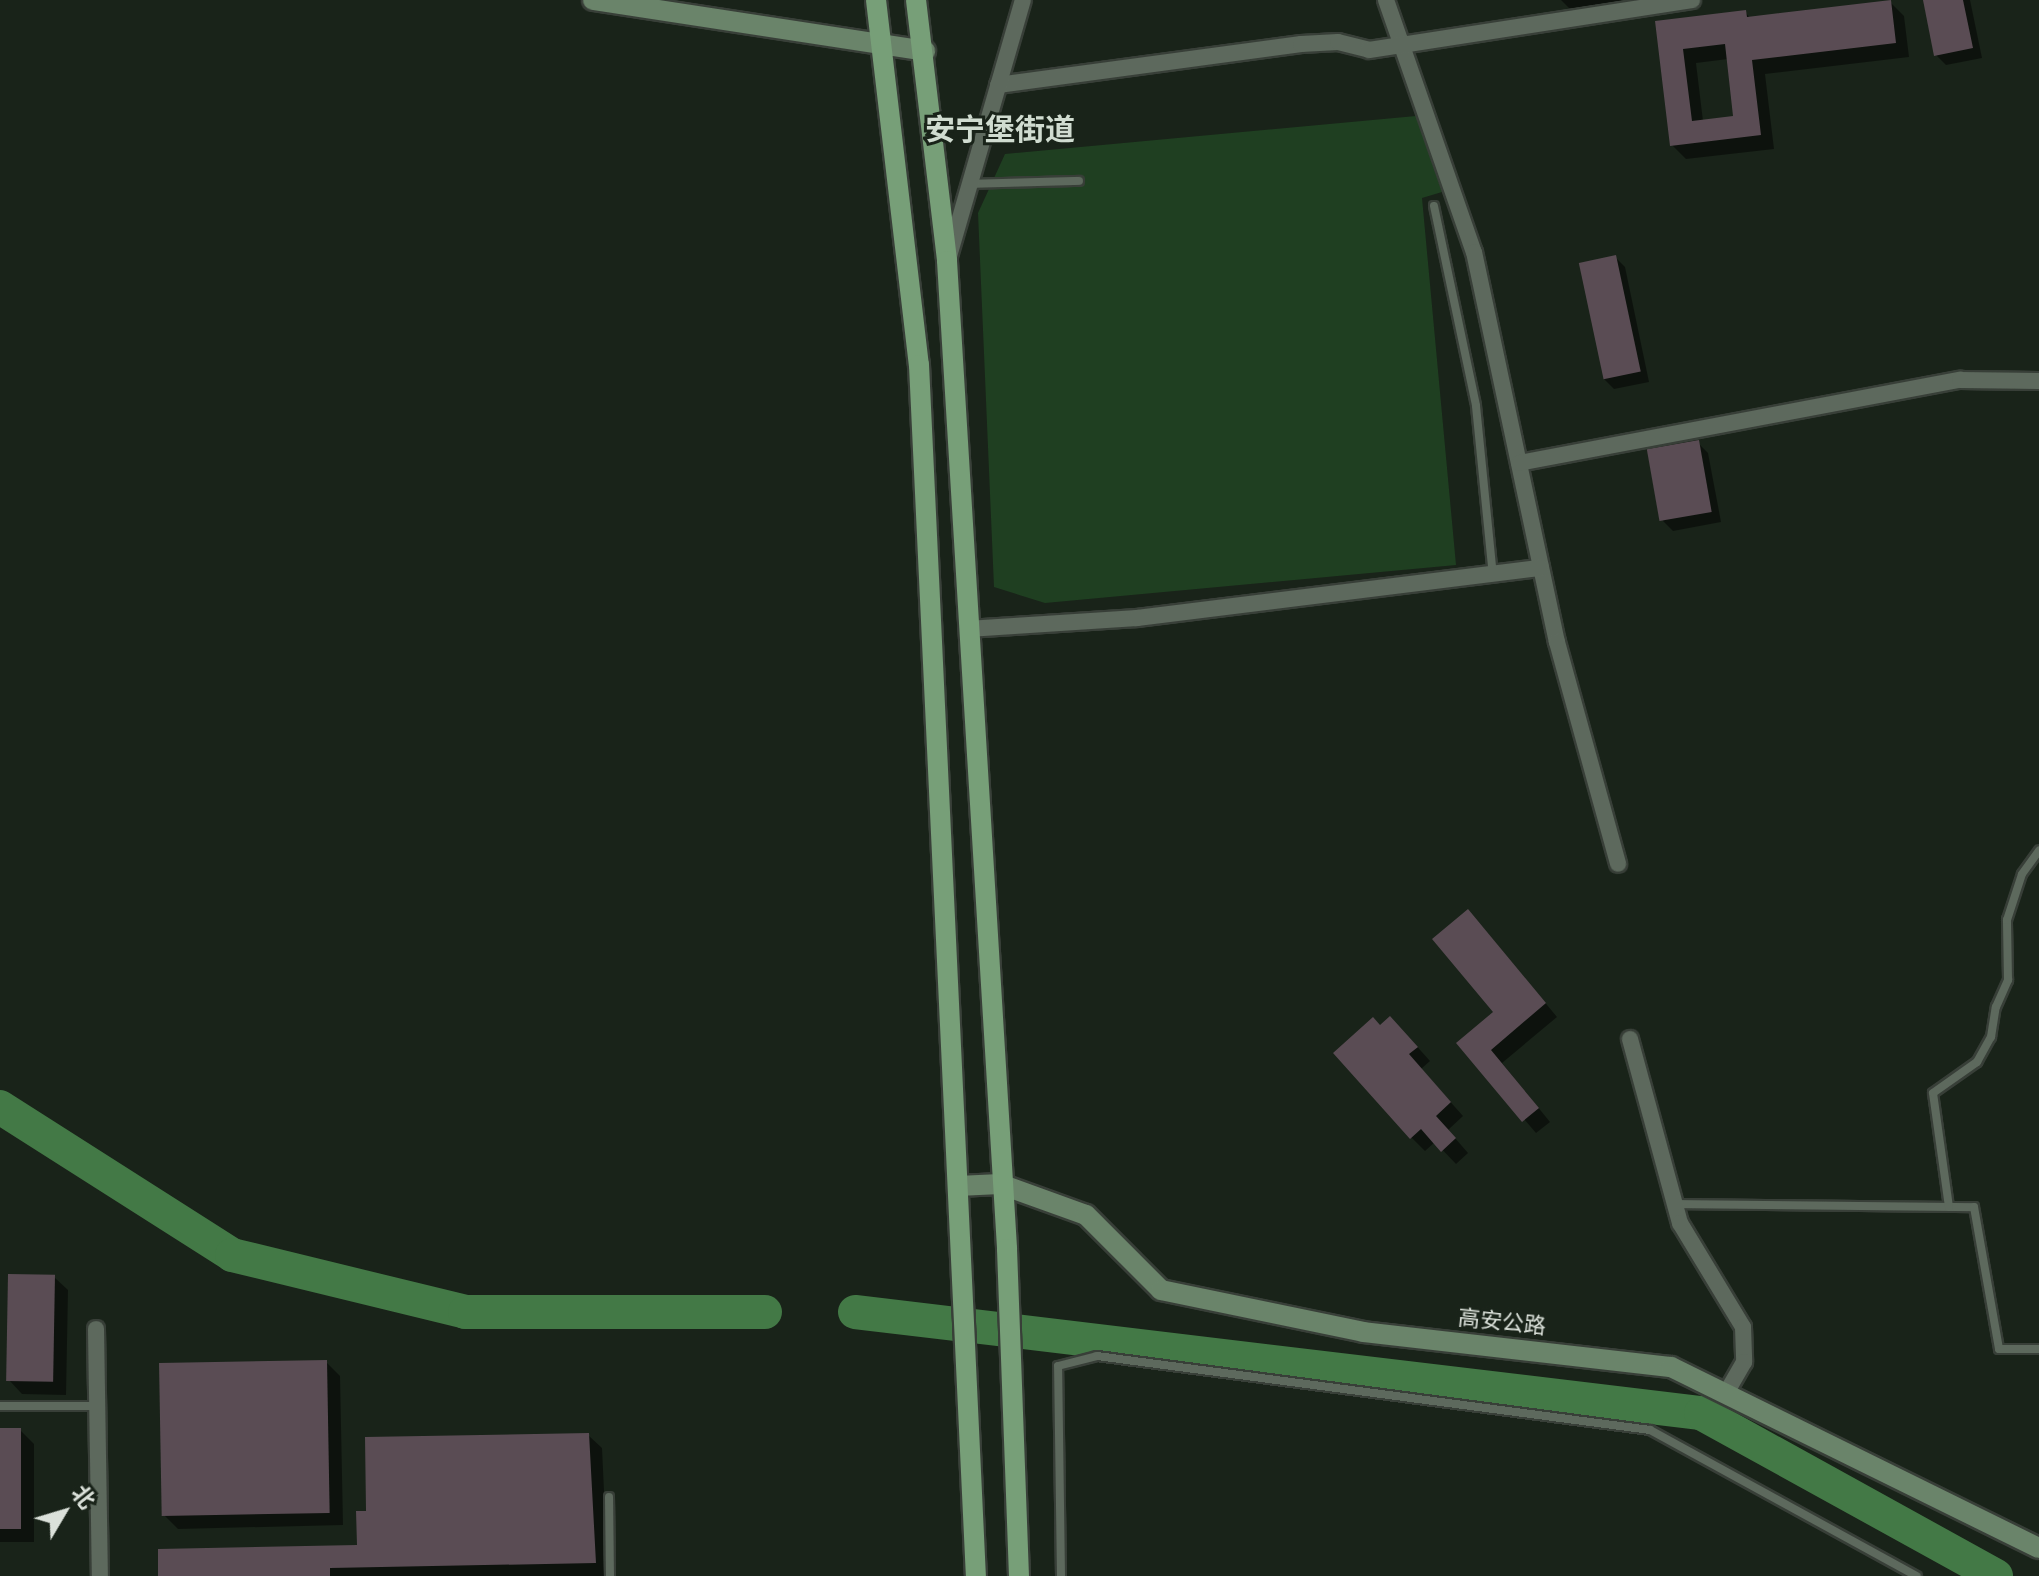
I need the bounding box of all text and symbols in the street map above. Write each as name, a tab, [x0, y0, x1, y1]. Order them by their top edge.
district label: 安宁堡街道	[925, 112, 1075, 148]
street label: 高安公路	[1457, 1304, 1547, 1340]
north arrow	[24, 1472, 104, 1552]
text: 北	[67, 1481, 100, 1513]

